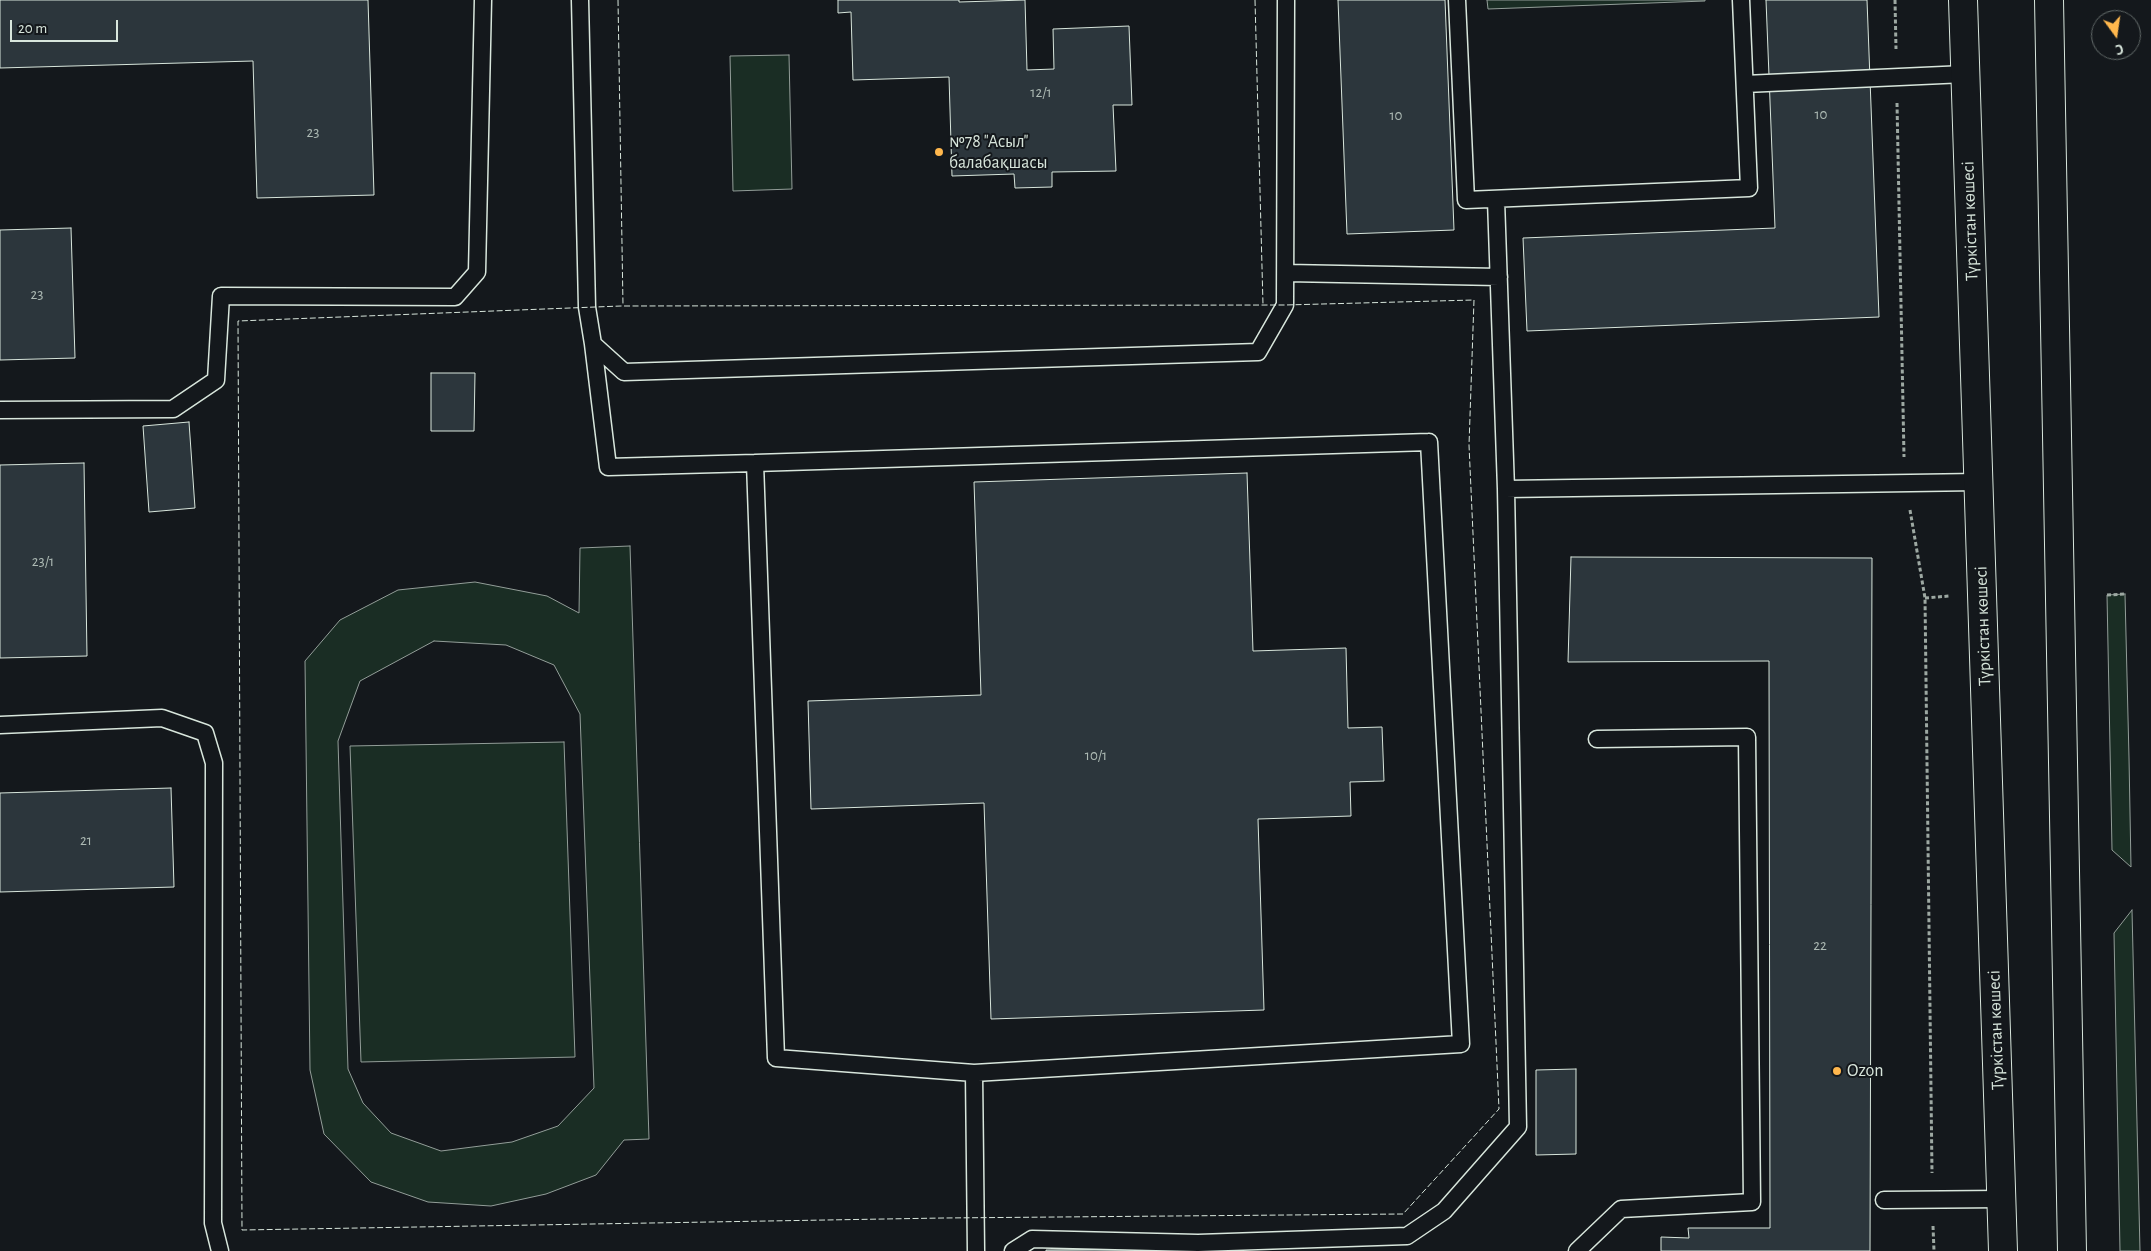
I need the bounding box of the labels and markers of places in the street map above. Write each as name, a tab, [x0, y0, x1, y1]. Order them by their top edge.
place label: №78 "Асыл" балабақшасы	[949, 131, 1048, 173]
marker: №78 "Асыл" балабақшасы	[933, 146, 945, 158]
place label: Ozon	[1847, 1060, 1884, 1082]
marker: Ozon	[1831, 1065, 1843, 1077]

